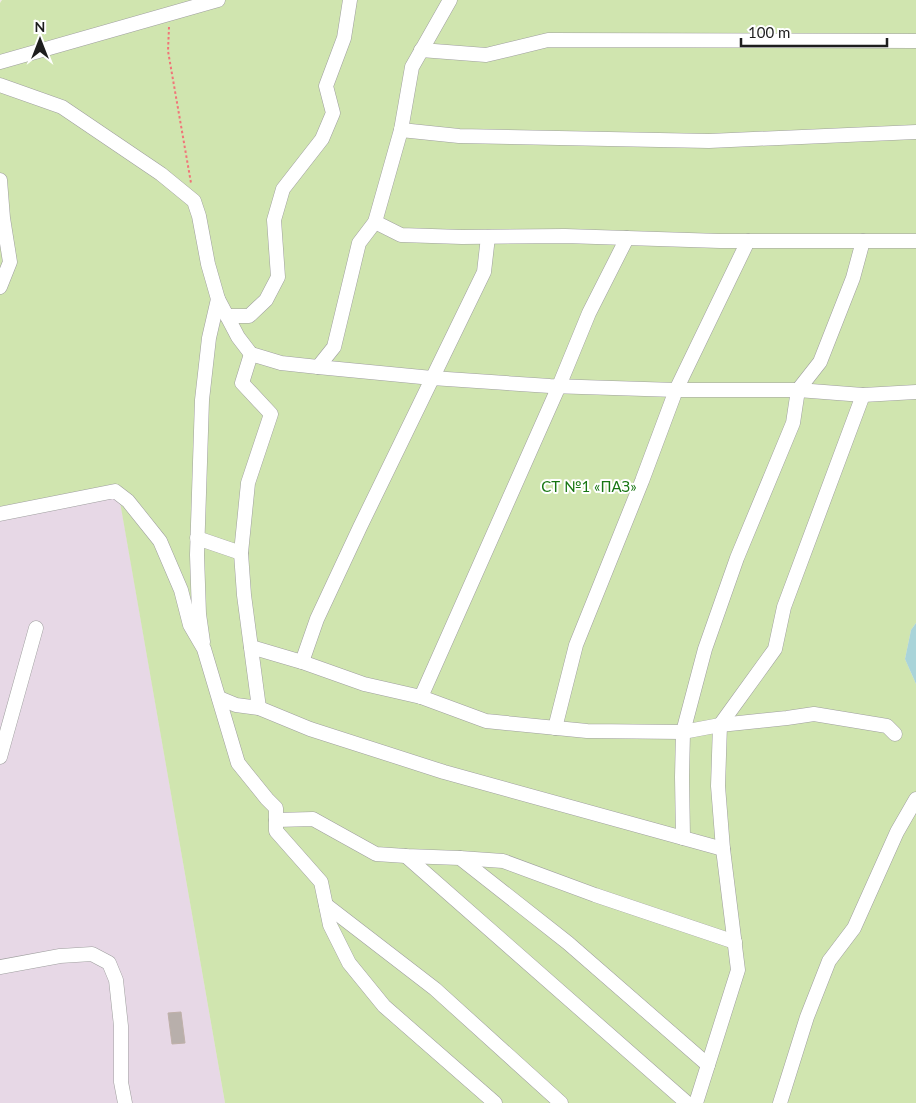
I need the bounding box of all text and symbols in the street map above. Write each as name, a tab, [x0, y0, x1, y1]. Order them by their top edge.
north arrow	[15, 15, 65, 65]
scale bar	[741, 15, 887, 47]
text: N	[35, 18, 45, 35]
text: 100 m	[748, 23, 790, 41]
park label: СТ №1 «ПАЗ»	[541, 477, 637, 495]

